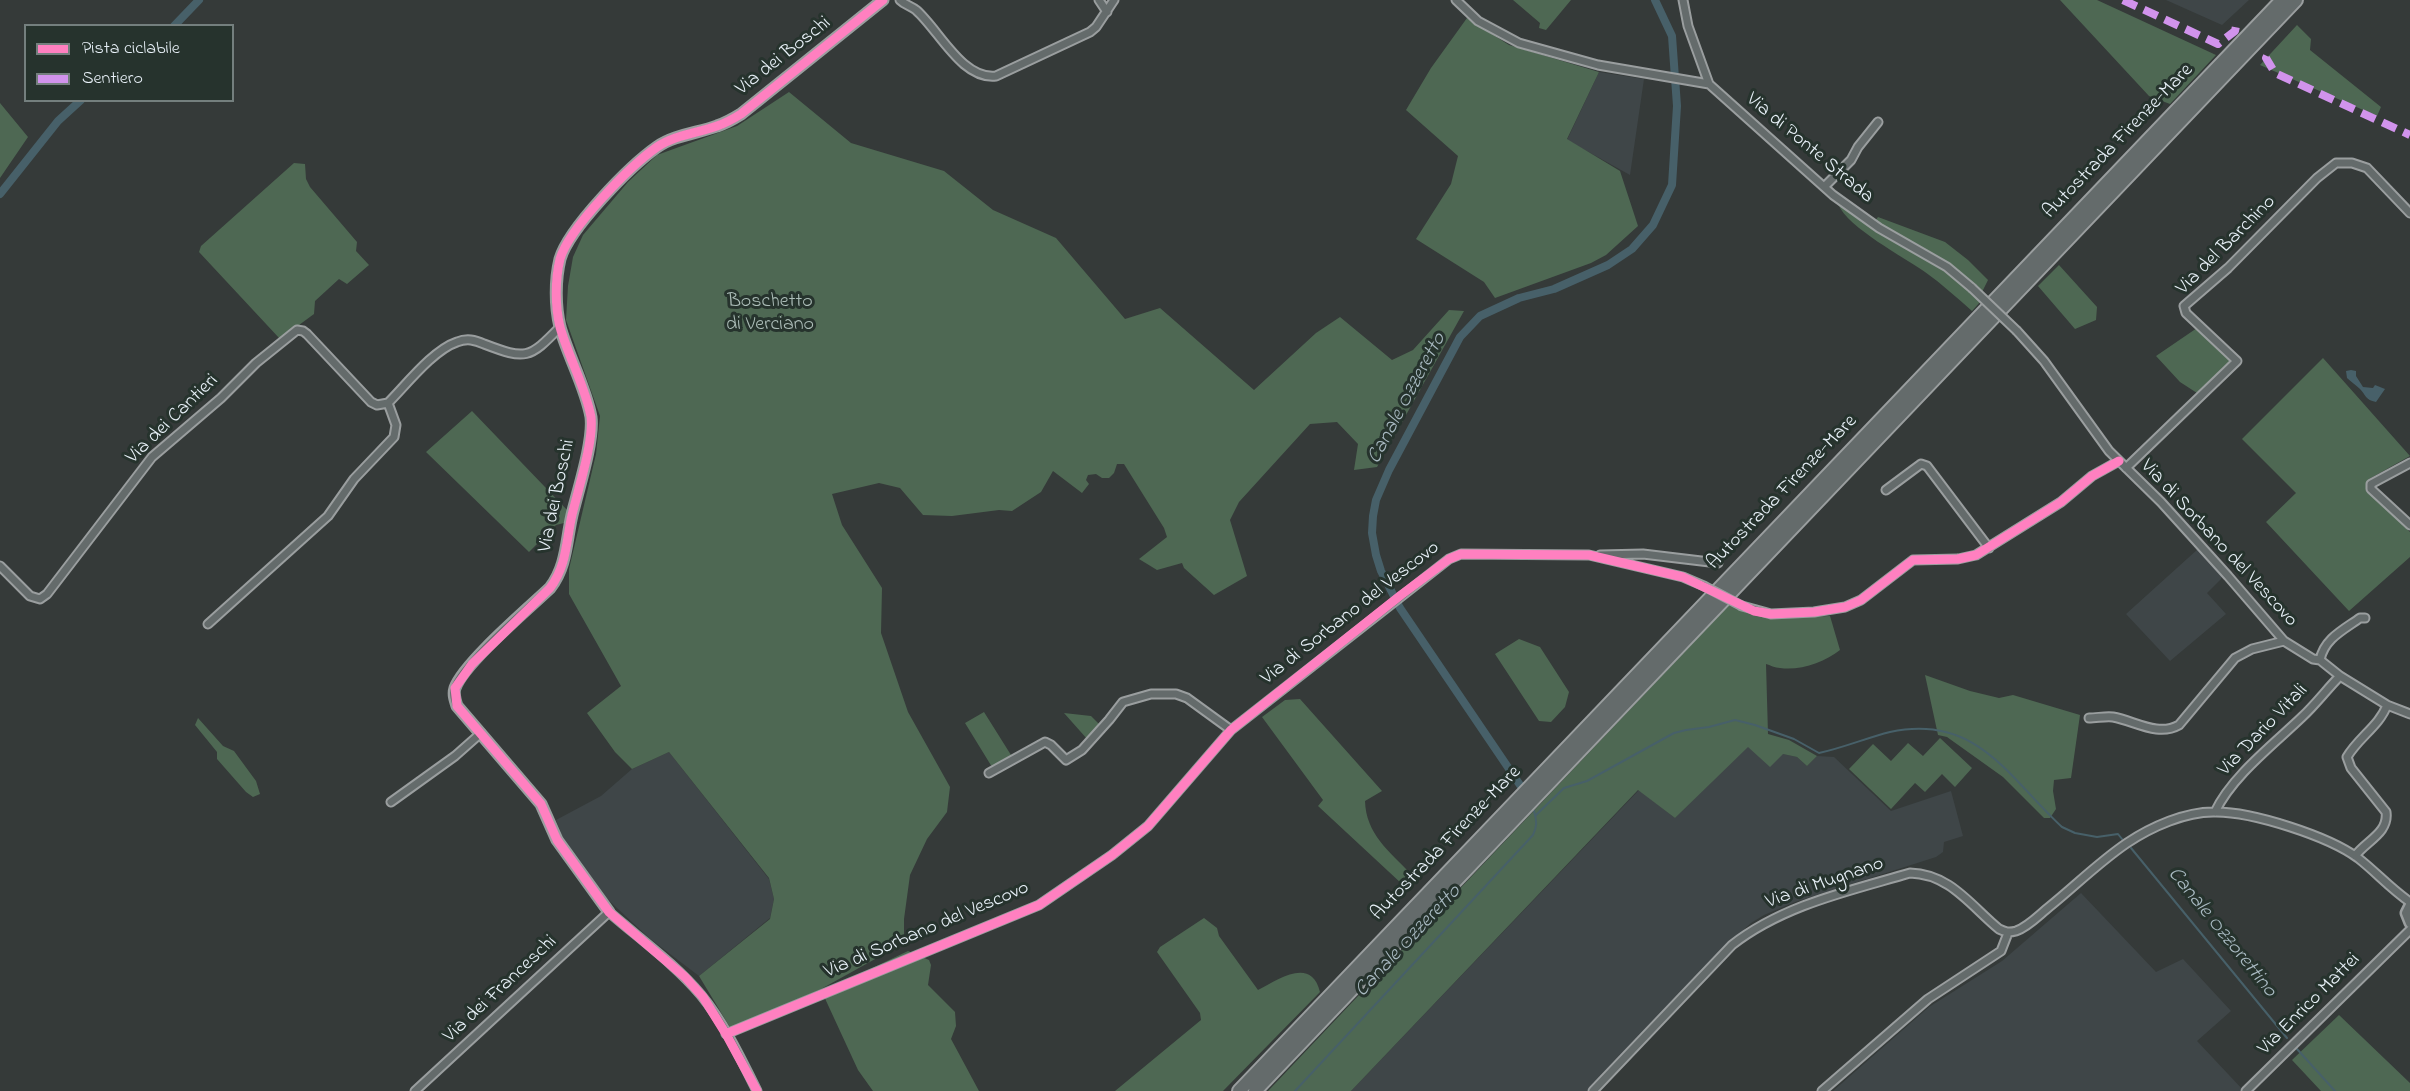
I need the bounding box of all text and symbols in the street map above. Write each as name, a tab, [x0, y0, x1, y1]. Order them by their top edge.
street label: Via dei Boschi	[731, 12, 837, 102]
legend	[24, 24, 234, 102]
text: Pista ciclabile	[82, 36, 180, 62]
street label: Autostrada Firenze-Mare	[2039, 59, 2199, 225]
text: Sentiero	[82, 66, 143, 92]
street label: Via di Ponte Strada	[1740, 89, 1878, 209]
street label: Via del Barchino	[2172, 191, 2282, 301]
park label: Boschetto di Verciano	[726, 291, 814, 338]
water label: Canale Ozzeretto	[1363, 329, 1453, 469]
street label: Via dei Cantieri	[122, 370, 224, 470]
street label: Autostrada Firenze-Mare	[1703, 410, 1863, 576]
street label: Via dei Boschi	[534, 437, 582, 555]
street label: Via di Sorbano del Vescovo	[2134, 455, 2302, 633]
street label: Via di Sorbano del Vescovo	[1257, 537, 1445, 691]
street label: Via Dario Vitali	[2214, 680, 2314, 782]
street label: Autostrada Firenze-Mare	[1367, 761, 1527, 927]
street label: Via di Mugnano	[1763, 853, 1887, 915]
water label: Canale Ozzorettino	[2161, 863, 2281, 1003]
street label: Via di Sorbano del Vescovo	[821, 877, 1033, 985]
water label: Canale Ozzeretto	[1351, 881, 1467, 1003]
street label: Via dei Franceschi	[439, 931, 563, 1049]
street label: Via Enrico Mattei	[2254, 949, 2366, 1061]

